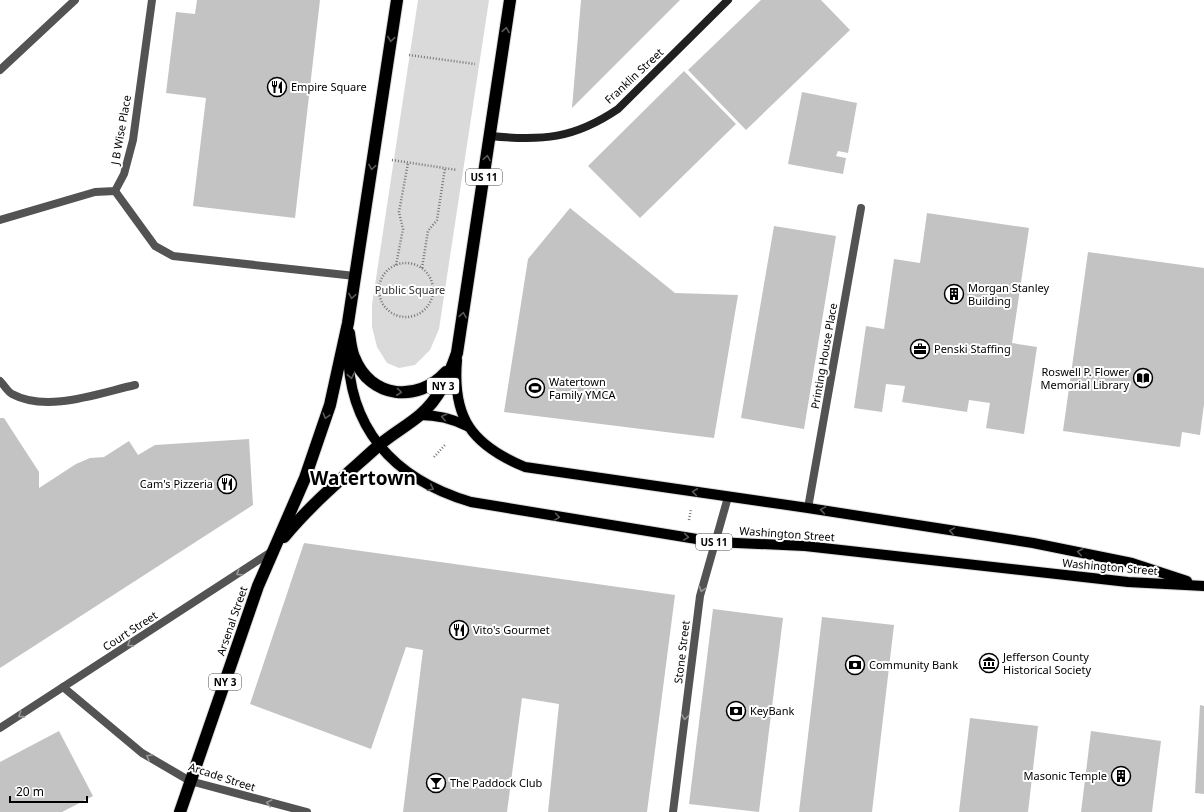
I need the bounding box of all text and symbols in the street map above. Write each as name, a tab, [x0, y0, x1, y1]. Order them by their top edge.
one-way arrow	[501, 27, 510, 33]
one-way arrow	[387, 35, 396, 42]
street label: Franklin Street	[601, 45, 666, 107]
restaurant icon: Empire Square	[266, 76, 288, 98]
place label: Empire Square	[291, 79, 367, 94]
street label: J B Wise Place	[107, 94, 134, 167]
one-way arrow	[482, 155, 490, 161]
one-way arrow	[368, 164, 377, 170]
road number: US 11	[466, 169, 502, 185]
place label: Morgan Stanley Building	[968, 280, 1049, 308]
park label: Public Square	[375, 282, 445, 297]
building icon: Morgan Stanley Building	[943, 283, 965, 305]
one-way arrow	[348, 293, 357, 299]
street label: Printing House Place	[807, 302, 840, 410]
one-way arrow	[458, 311, 467, 318]
office icon: Penski Staffing	[909, 338, 931, 360]
place label: Penski Staffing	[934, 341, 1011, 356]
place label: Roswell P. Flower Memorial Library	[1041, 364, 1129, 392]
library icon: Roswell P. Flower Memorial Library	[1132, 367, 1154, 389]
one-way arrow	[346, 373, 354, 379]
place label: Watertown Family YMCA	[549, 374, 616, 402]
sports icon: Watertown Family YMCA	[524, 377, 546, 399]
road number: NY 3	[427, 378, 459, 394]
one-way arrow	[396, 387, 402, 396]
one-way arrow	[322, 412, 331, 419]
one-way arrow	[441, 414, 448, 422]
district label: Watertown	[310, 465, 416, 491]
restaurant icon: Cam's Pizzeria	[216, 473, 238, 495]
place label: Cam's Pizzeria	[140, 476, 213, 491]
one-way arrow	[427, 483, 435, 491]
one-way arrow	[692, 488, 698, 497]
one-way arrow	[820, 506, 826, 515]
one-way arrow	[554, 512, 561, 521]
street label: Washington Street	[739, 523, 835, 544]
one-way arrow	[949, 527, 955, 536]
one-way arrow	[683, 533, 689, 541]
road number: US 11	[696, 534, 732, 550]
one-way arrow	[1077, 549, 1083, 557]
street label: Washington Street	[1062, 555, 1158, 578]
one-way arrow	[236, 569, 243, 576]
street label: Arsenal Street	[213, 584, 250, 658]
one-way arrow	[698, 585, 707, 592]
street label: Court Street	[99, 607, 160, 654]
restaurant icon: Vito's Gourmet	[448, 619, 470, 641]
street label: Stone Street	[670, 620, 693, 684]
place label: Vito's Gourmet	[473, 622, 550, 637]
one-way arrow	[127, 639, 134, 646]
place label: Jefferson County Historical Society	[1002, 649, 1091, 677]
museum icon: Jefferson County Historical Society	[978, 652, 1000, 674]
bank icon: Community Bank	[844, 654, 866, 676]
place label: Community Bank	[869, 657, 958, 672]
road number: NY 3	[209, 674, 241, 690]
bank icon: KeyBank	[725, 700, 747, 722]
place label: KeyBank	[750, 703, 795, 718]
one-way arrow	[18, 710, 25, 717]
one-way arrow	[681, 714, 690, 720]
one-way arrow	[146, 754, 153, 761]
street label: Arcade Street	[187, 759, 257, 794]
building icon: Masonic Temple	[1110, 765, 1132, 787]
place label: Masonic Temple	[1024, 768, 1107, 783]
bar icon: The Paddock Club	[425, 772, 447, 794]
place label: The Paddock Club	[450, 775, 543, 790]
scale bar	[10, 778, 87, 804]
text: 20 m	[16, 783, 44, 800]
one-way arrow	[266, 799, 273, 808]

